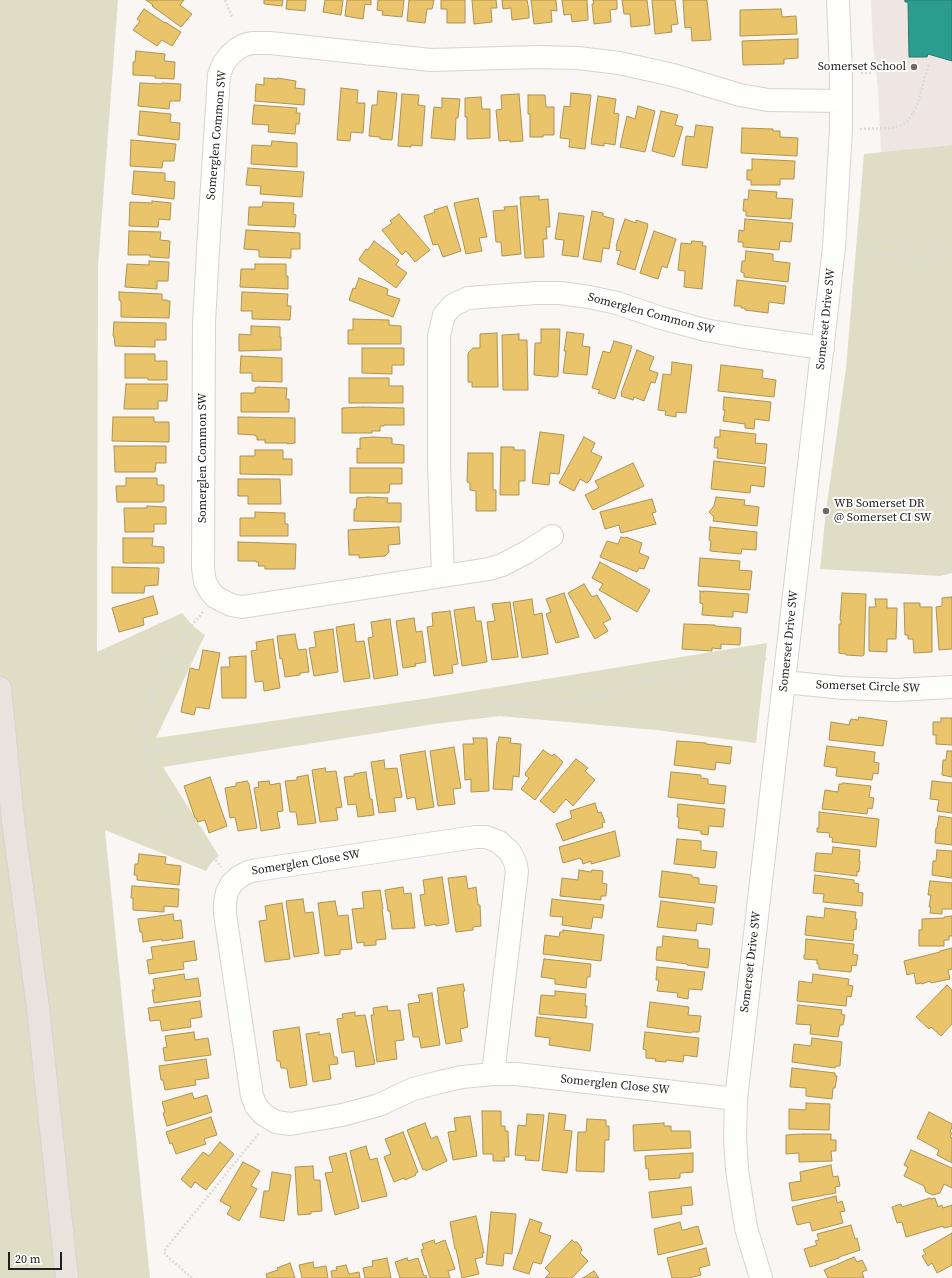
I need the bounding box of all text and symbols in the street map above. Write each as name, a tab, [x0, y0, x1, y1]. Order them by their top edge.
place label: Somerset School	[818, 60, 906, 74]
marker: Somerset School	[909, 62, 919, 72]
street label: Somerglen Common SW	[204, 69, 230, 201]
street label: Somerset Drive SW	[814, 268, 838, 370]
street label: Somerglen Common SW	[586, 290, 716, 338]
street label: Somerglen Common SW	[196, 393, 210, 523]
place label: WB Somerset DR @ Somerset CI SW	[834, 497, 932, 525]
marker: WB Somerset DR @ Somerset CI SW	[821, 506, 831, 516]
street label: Somerset Drive SW	[777, 590, 801, 692]
street label: Somerset Circle SW	[816, 678, 920, 696]
street label: Somerglen Close SW	[251, 847, 361, 879]
street label: Somerset Drive SW	[738, 911, 764, 1013]
street label: Somerglen Close SW	[560, 1072, 670, 1098]
scale bar	[10, 1244, 64, 1270]
text: 20 m	[15, 1251, 41, 1267]

